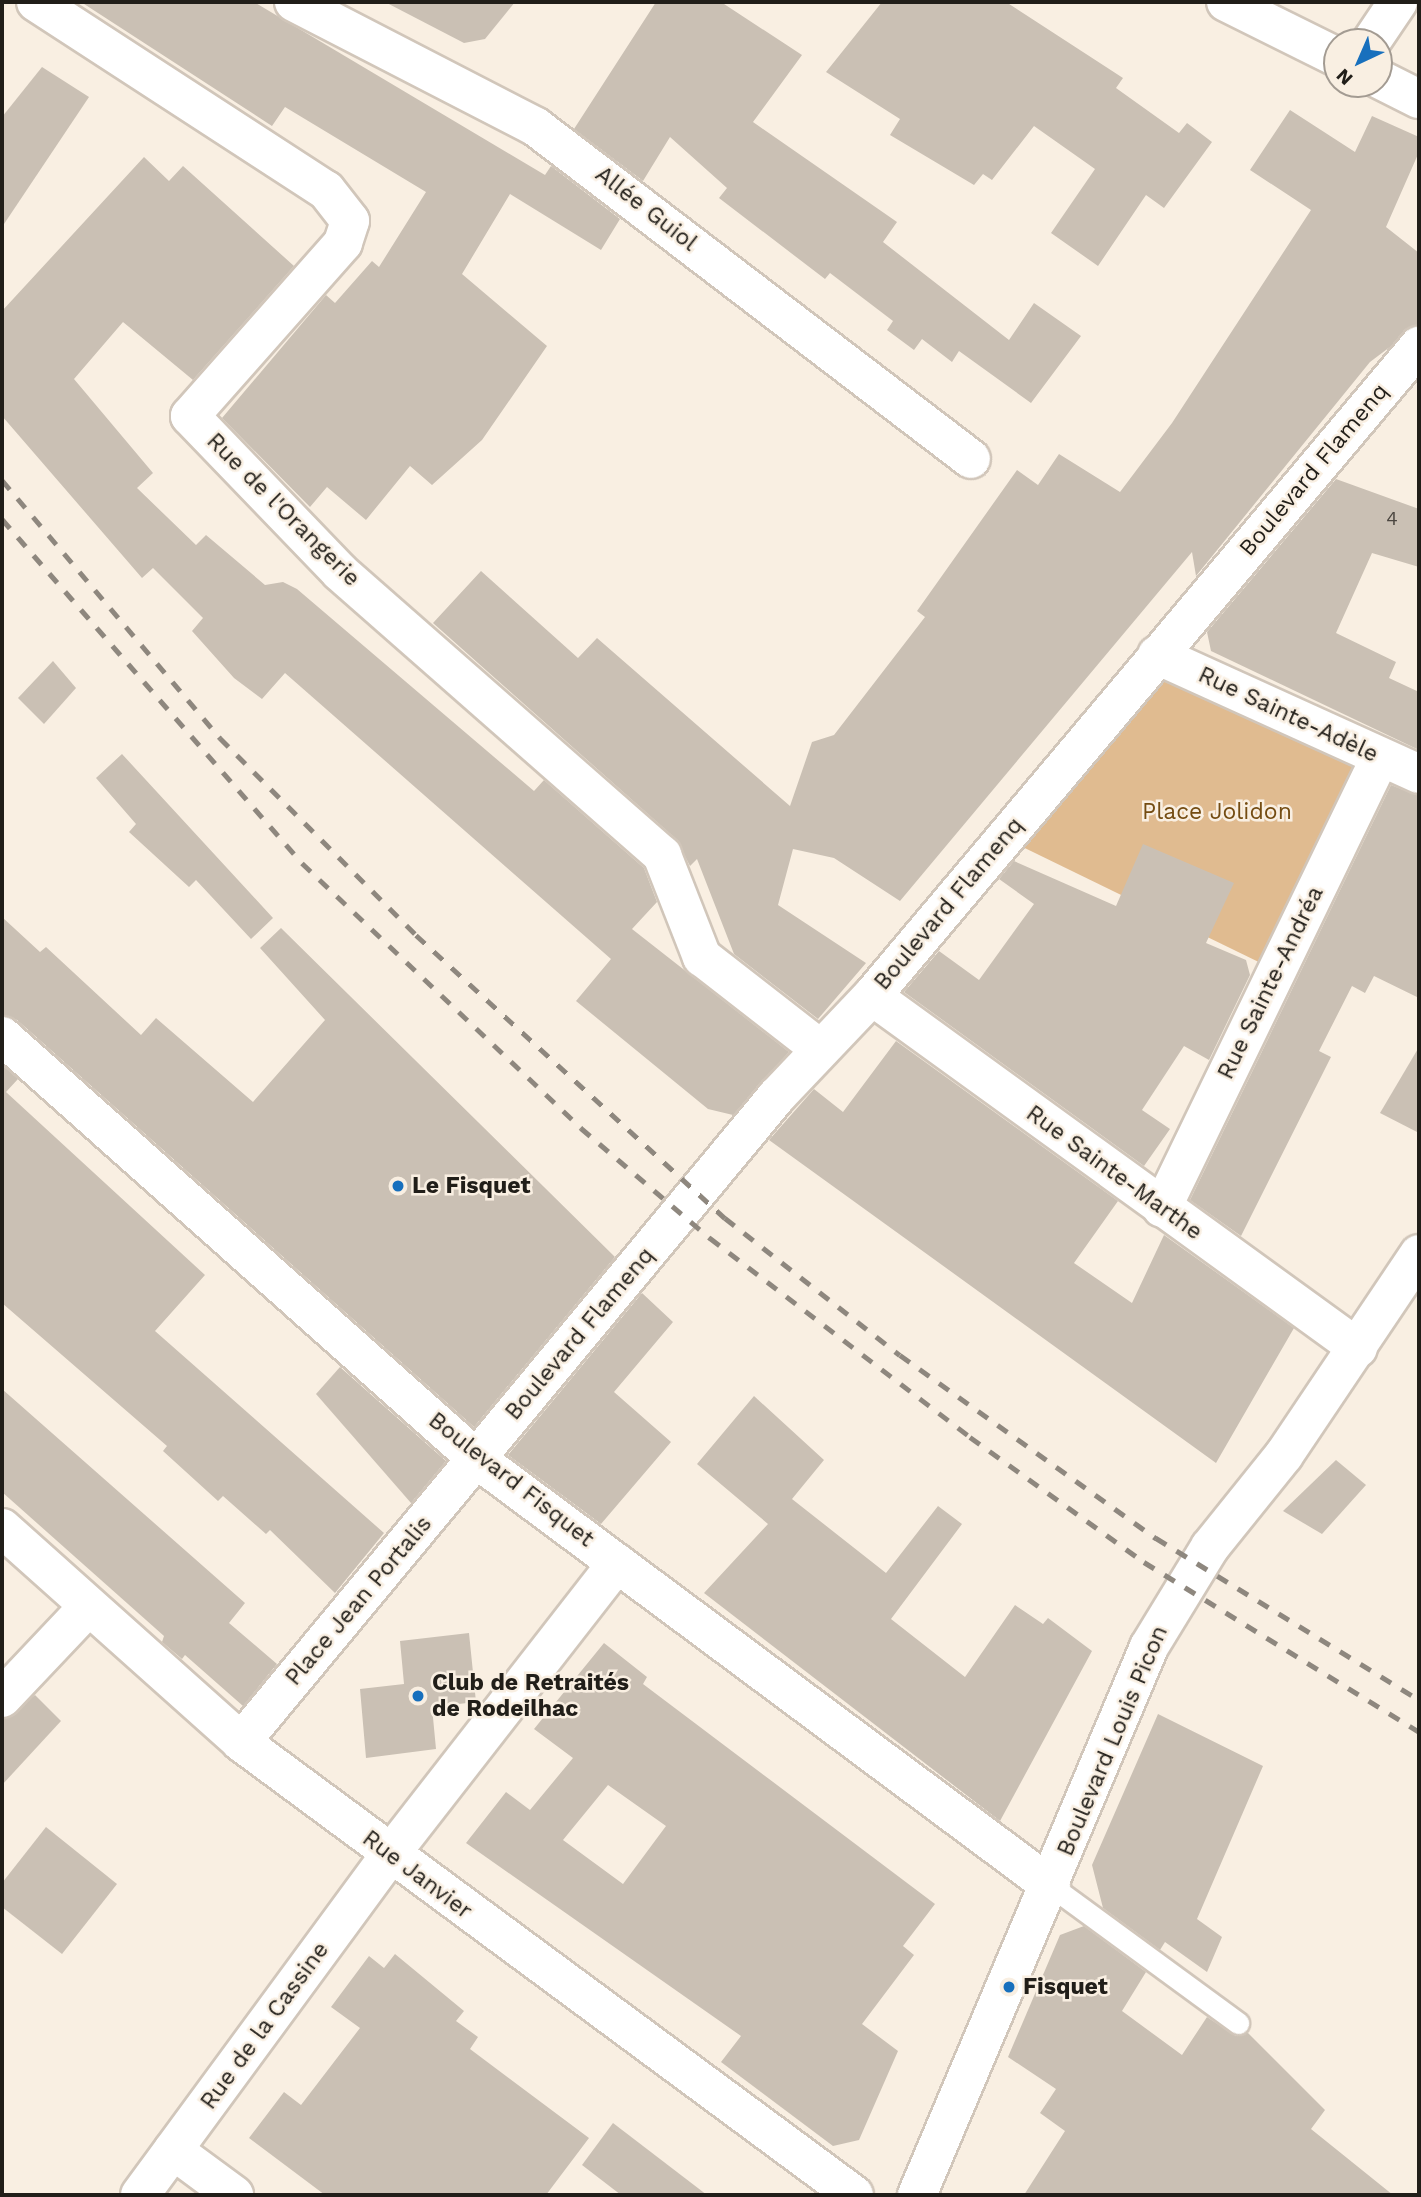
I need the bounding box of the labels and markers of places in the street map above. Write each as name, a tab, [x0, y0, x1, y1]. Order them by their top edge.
place label: Le Fisquet	[412, 1172, 530, 1200]
marker: Le Fisquet	[390, 1178, 406, 1194]
place label: Club de Retraités de Rodeilhac	[432, 1669, 629, 1723]
marker: Club de Retraités de Rodeilhac	[410, 1688, 426, 1704]
place label: Fisquet	[1023, 1973, 1108, 2001]
marker: Fisquet	[1001, 1979, 1017, 1995]

